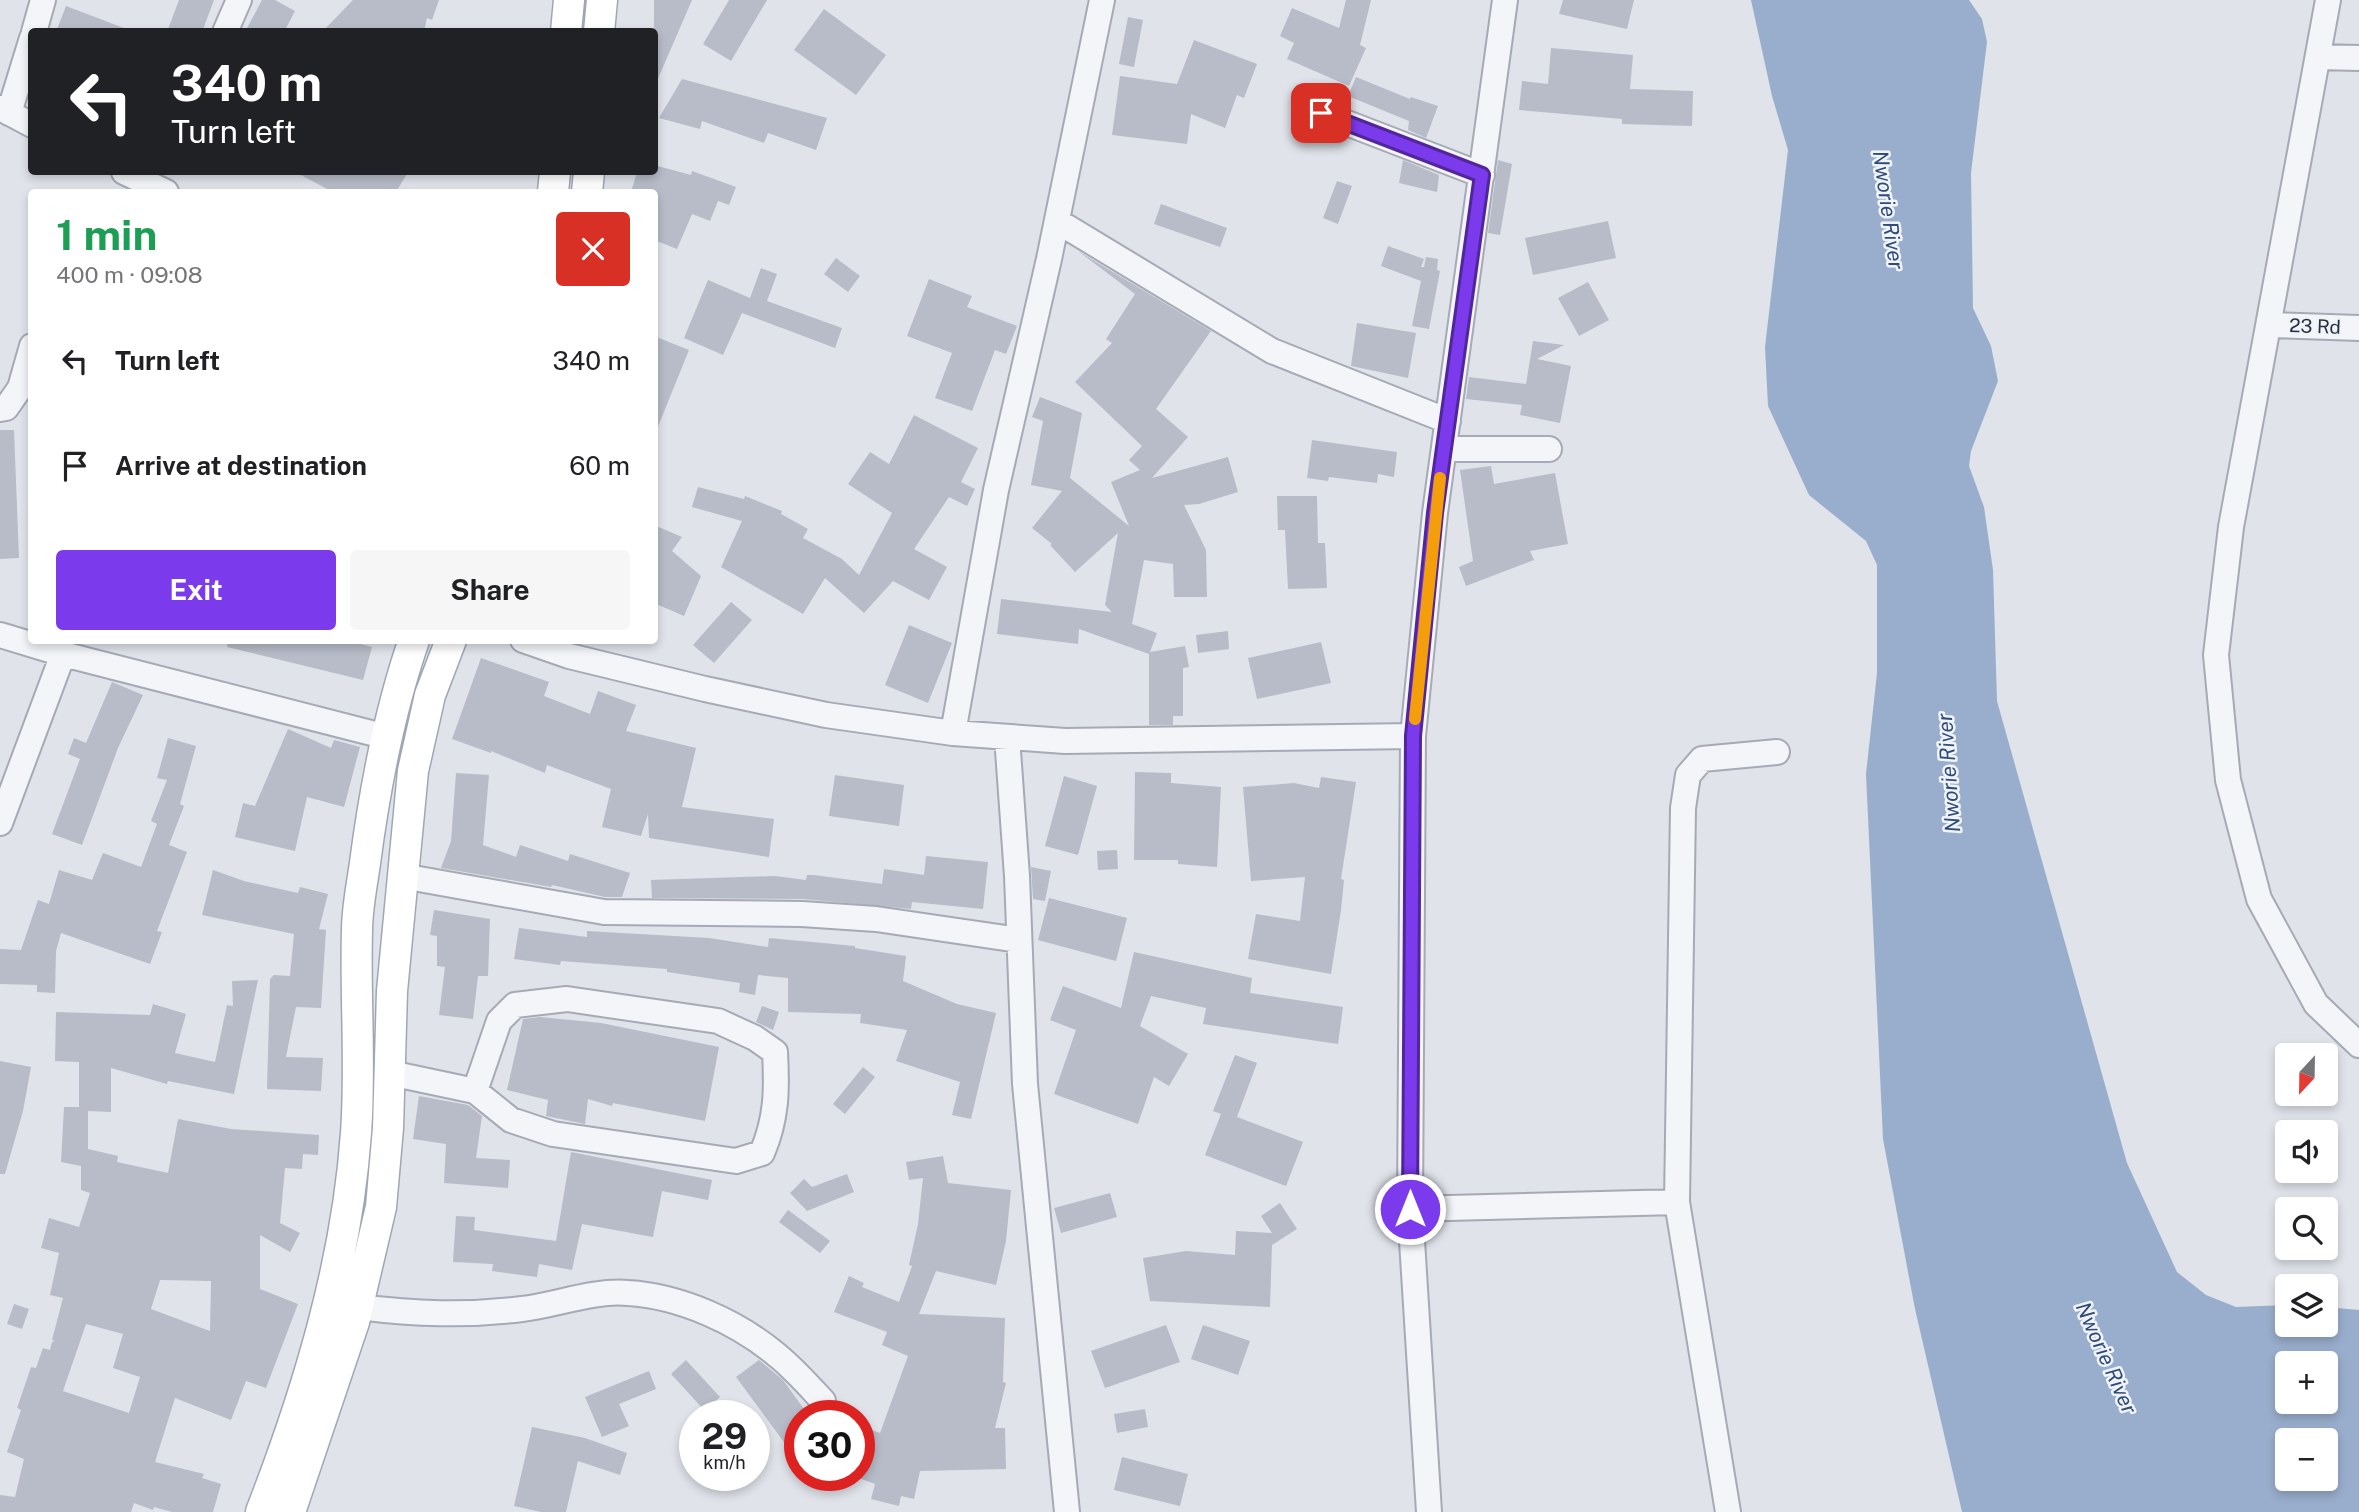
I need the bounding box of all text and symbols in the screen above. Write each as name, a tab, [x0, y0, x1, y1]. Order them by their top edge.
text: 340 m	[171, 54, 322, 112]
icon: left	[56, 56, 147, 147]
pin	[1291, 83, 1351, 143]
icon: arrive	[1302, 94, 1340, 132]
text: Turn left	[171, 113, 296, 150]
water label: Nworie River	[1868, 149, 1909, 272]
text: 1 min	[56, 210, 157, 259]
button: close	[556, 212, 630, 286]
text: 400 m · 09:08	[56, 261, 203, 288]
street label: 23 Rd	[2289, 314, 2341, 338]
icon: left	[56, 342, 94, 380]
text: Turn left	[115, 345, 220, 376]
text: 340 m	[553, 345, 630, 376]
icon: arrive	[56, 447, 94, 485]
text: Arrive at destination	[115, 450, 367, 481]
text: 60 m	[569, 450, 630, 481]
button: Exit	[56, 550, 336, 630]
button: Share	[350, 550, 630, 630]
water label: Nworie River	[1932, 711, 1965, 834]
north arrow	[2275, 1043, 2338, 1106]
map controls	[2275, 1043, 2338, 1491]
button: sound	[2275, 1120, 2338, 1183]
position arrow	[1373, 1172, 1447, 1246]
button: search	[2275, 1197, 2338, 1260]
button: layers	[2275, 1274, 2338, 1337]
water label: Nworie River	[2071, 1298, 2143, 1418]
button: +	[2275, 1351, 2338, 1414]
speed limit sign: 30	[784, 1400, 875, 1491]
text: 29	[702, 1416, 747, 1457]
button: −	[2275, 1428, 2338, 1491]
text: km/h	[703, 1452, 746, 1473]

